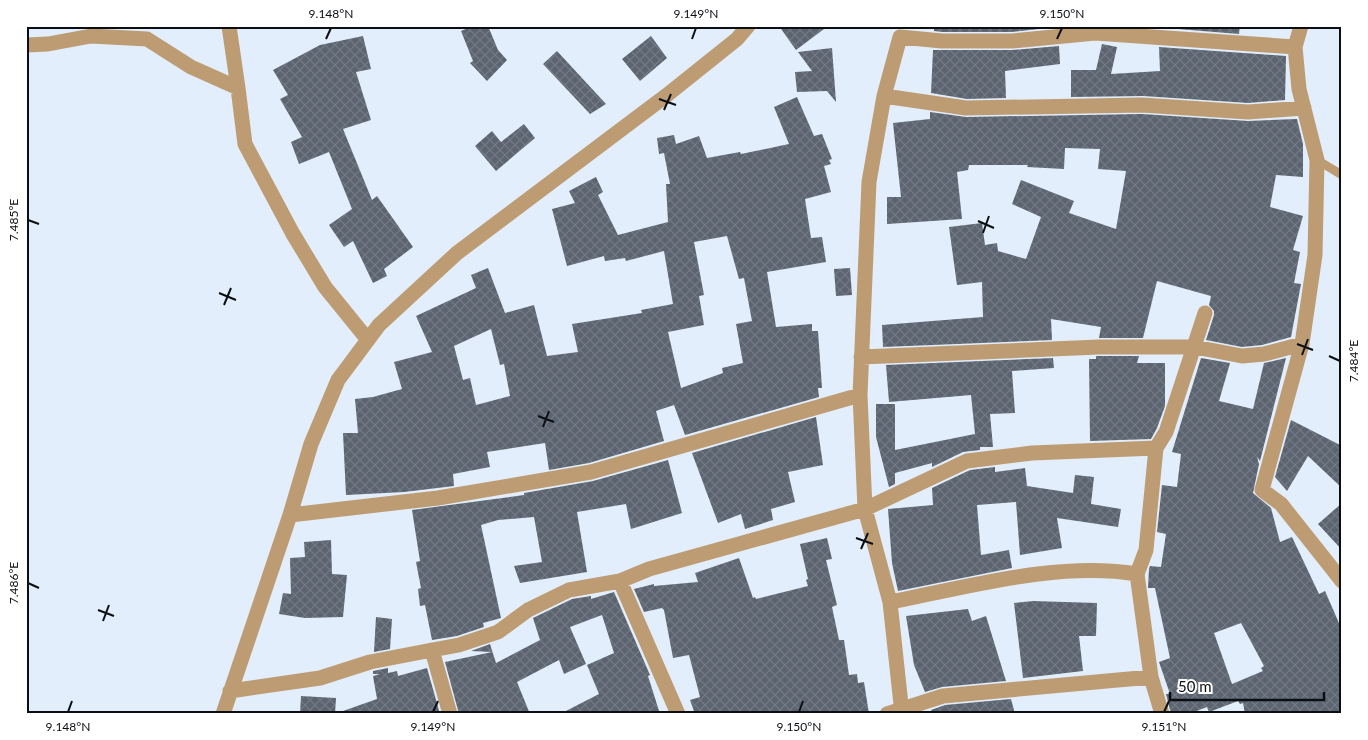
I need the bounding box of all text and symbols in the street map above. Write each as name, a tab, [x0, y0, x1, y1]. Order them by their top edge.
text: 9.148°N	[309, 6, 353, 21]
text: 9.149°N	[674, 6, 718, 21]
text: 9.150°N	[1040, 6, 1084, 21]
text: 7.485°E	[6, 199, 21, 241]
text: 7.484°E	[1346, 340, 1361, 382]
text: 7.486°E	[6, 562, 21, 604]
scale bar	[1170, 670, 1324, 702]
text: 50 m	[1178, 677, 1212, 695]
text: 9.148°N	[46, 719, 90, 734]
text: 9.149°N	[411, 719, 455, 734]
text: 9.150°N	[777, 719, 821, 734]
text: 9.151°N	[1142, 719, 1186, 734]

